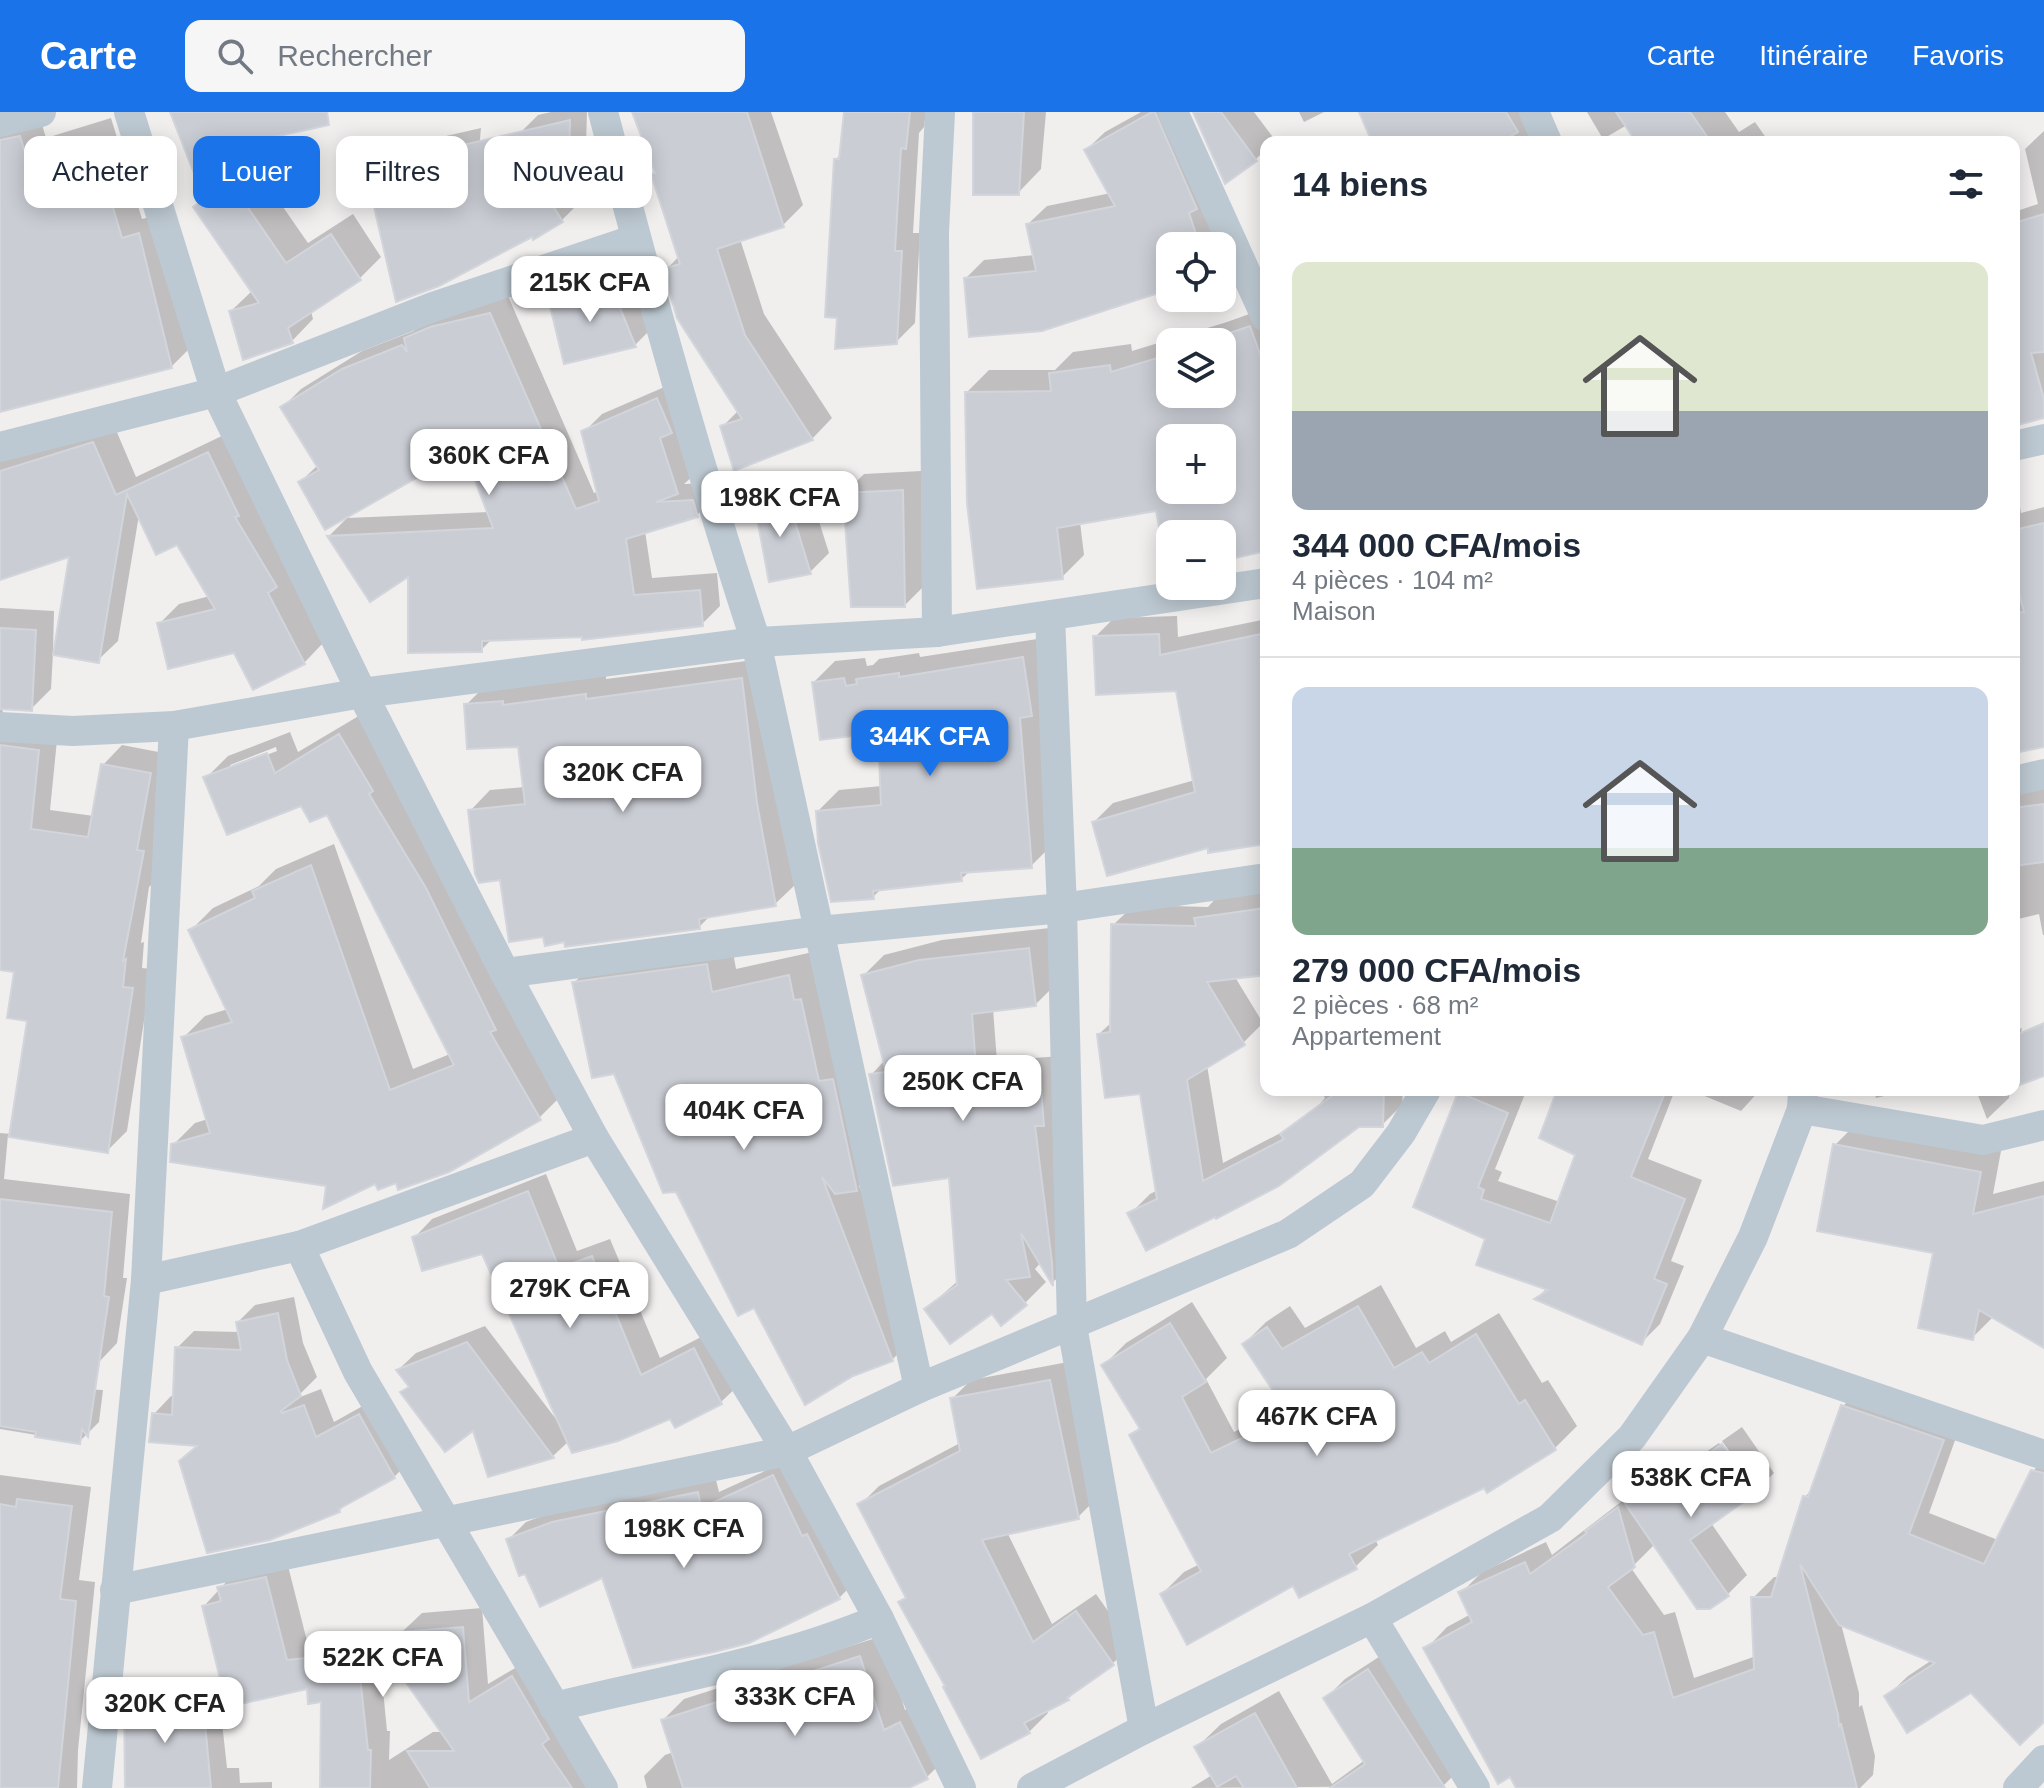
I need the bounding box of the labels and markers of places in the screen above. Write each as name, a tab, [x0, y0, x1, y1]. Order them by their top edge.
pin: 215K CFA	[507, 256, 673, 324]
pin: 360K CFA	[406, 429, 572, 497]
pin: 198K CFA	[697, 471, 863, 539]
pin: 344K CFA	[847, 710, 1013, 778]
pin: 320K CFA	[540, 746, 706, 814]
pin: 250K CFA	[880, 1055, 1046, 1123]
pin: 404K CFA	[661, 1084, 827, 1152]
pin: 279K CFA	[487, 1262, 653, 1330]
pin: 467K CFA	[1234, 1390, 1400, 1458]
pin: 538K CFA	[1608, 1451, 1774, 1519]
pin: 198K CFA	[601, 1502, 767, 1570]
pin: 522K CFA	[300, 1631, 466, 1699]
pin: 333K CFA	[712, 1670, 878, 1738]
pin: 320K CFA	[82, 1677, 248, 1745]

